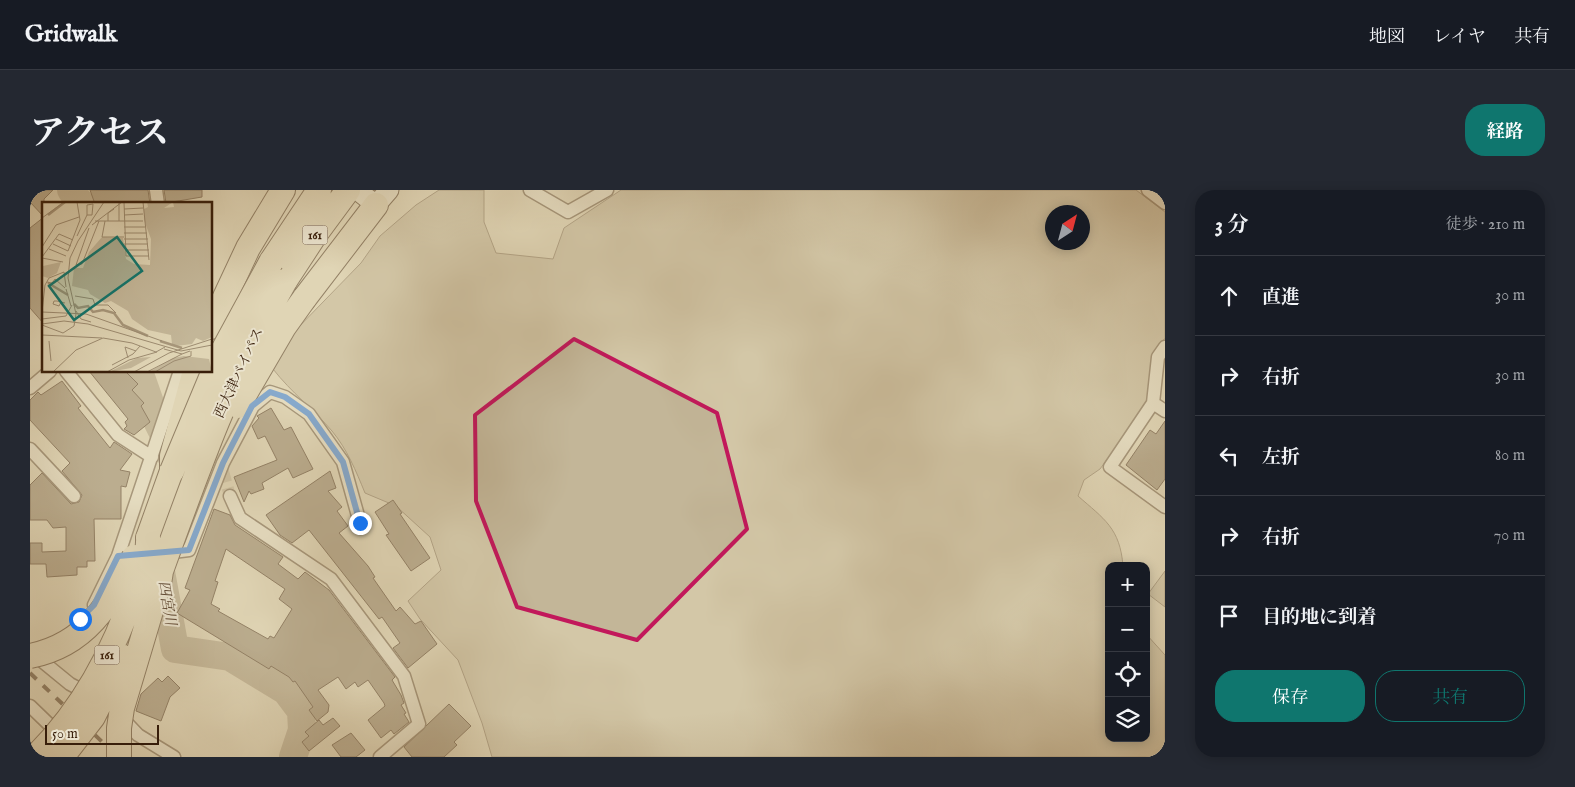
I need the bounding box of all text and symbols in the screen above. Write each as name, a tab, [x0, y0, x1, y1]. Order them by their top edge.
text: Gridwalk	[25, 19, 117, 50]
text: 地図	[1369, 26, 1405, 49]
text: レイヤ	[1433, 26, 1486, 49]
text: 共有	[1514, 26, 1550, 49]
button: 経路	[1465, 104, 1545, 156]
text: アクセス	[30, 112, 169, 157]
inset map	[42, 202, 212, 372]
north arrow	[1045, 205, 1090, 250]
text: 3 分	[1215, 212, 1248, 239]
text: 徒歩 · 210 m	[1445, 215, 1525, 235]
road number: 161	[302, 226, 328, 244]
icon: ahead	[1215, 282, 1243, 310]
text: 直進	[1262, 286, 1300, 310]
text: 30 m	[1495, 286, 1525, 306]
street label: 西大津バイパス	[210, 325, 268, 421]
icon: right	[1215, 362, 1243, 390]
text: 右折	[1262, 366, 1300, 390]
text: 30 m	[1495, 366, 1525, 386]
icon: left	[1215, 442, 1243, 470]
text: 左折	[1262, 446, 1300, 470]
text: 80 m	[1495, 446, 1525, 466]
route end	[349, 512, 372, 535]
icon: right	[1215, 522, 1243, 550]
text: 右折	[1262, 526, 1300, 550]
text: 70 m	[1494, 526, 1525, 546]
map controls	[1105, 562, 1150, 742]
button: +	[1105, 562, 1150, 607]
water label: 四宮川	[154, 579, 181, 629]
icon: arrive	[1215, 602, 1243, 630]
text: 目的地に到着	[1262, 606, 1376, 630]
button: −	[1105, 607, 1150, 652]
route start	[69, 608, 92, 631]
road number: 161	[94, 646, 120, 664]
button: locate	[1105, 652, 1150, 697]
button: 保存	[1215, 670, 1365, 722]
button: 共有	[1375, 670, 1525, 722]
button: layers	[1105, 697, 1150, 742]
scale bar	[45, 722, 159, 745]
text: 50 m	[52, 725, 78, 743]

